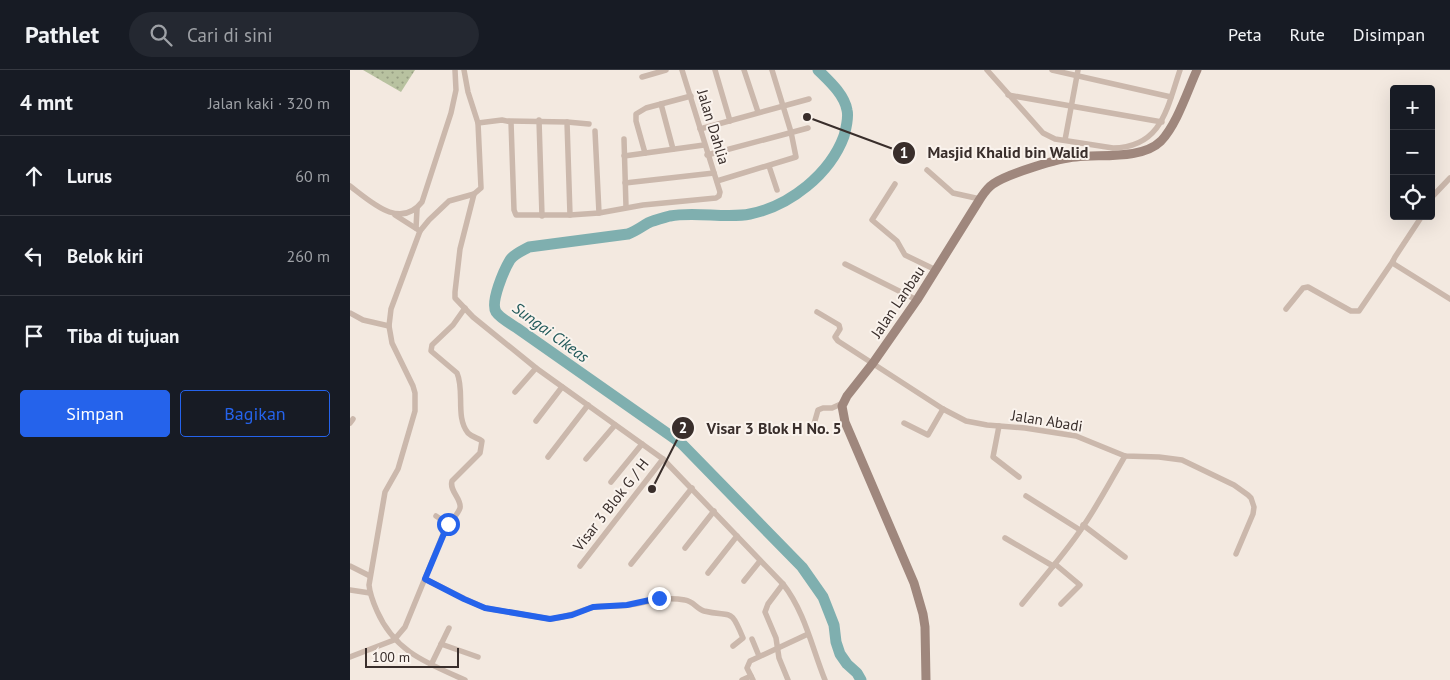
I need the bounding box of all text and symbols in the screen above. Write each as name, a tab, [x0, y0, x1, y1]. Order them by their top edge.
search box	[129, 12, 479, 57]
text: Pathlet	[25, 19, 99, 50]
icon: search	[147, 21, 175, 49]
text: Cari di sini	[187, 23, 273, 47]
text: Peta	[1228, 23, 1262, 46]
text: Rute	[1290, 23, 1325, 46]
text: Disimpan	[1353, 23, 1425, 46]
map controls	[1390, 85, 1435, 220]
button: +	[1390, 85, 1435, 130]
street label: Jalan Dahlia	[693, 86, 734, 167]
text: 4 mnt	[20, 89, 73, 116]
text: Jalan kaki · 320 m	[208, 93, 330, 113]
button: −	[1390, 130, 1435, 175]
callout: Masjid Khalid bin Walid	[892, 137, 1098, 168]
text: Masjid Khalid bin Walid	[928, 142, 1088, 162]
text: 1	[900, 143, 908, 162]
icon: ahead	[20, 162, 48, 190]
text: Lurus	[67, 164, 112, 188]
text: 60 m	[295, 166, 330, 186]
button: locate	[1390, 175, 1435, 220]
icon: left	[20, 242, 48, 270]
text: Belok kiri	[67, 244, 143, 268]
text: 260 m	[287, 246, 330, 266]
street label: Jalan Lanbau	[866, 262, 929, 342]
water label: Sungai Cikeas	[509, 298, 594, 367]
icon: arrive	[20, 322, 48, 350]
text: Tiba di tujuan	[67, 324, 179, 348]
button: Simpan	[20, 390, 170, 437]
button: Bagikan	[180, 390, 330, 437]
street label: Jalan Abadi	[1009, 405, 1084, 436]
callout: Visar 3 Blok H No. 5	[671, 413, 852, 444]
text: 2	[679, 418, 687, 437]
text: Visar 3 Blok H No. 5	[706, 418, 841, 438]
street label: Visar 3 Blok G / H	[568, 455, 653, 555]
route start	[437, 513, 460, 536]
route end	[648, 587, 671, 610]
scale bar	[365, 645, 459, 668]
text: 100 m	[372, 648, 410, 666]

